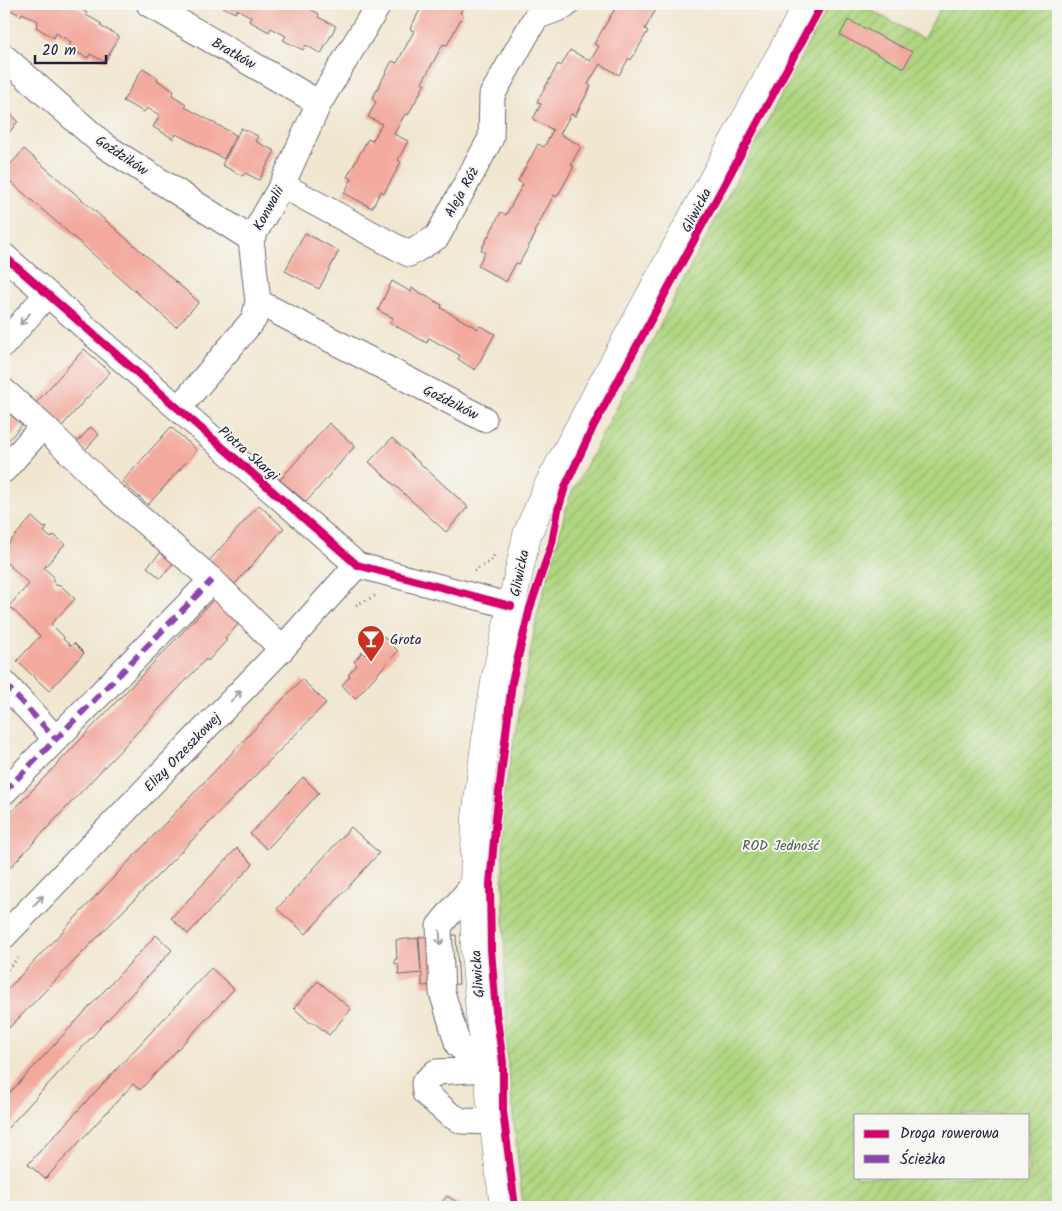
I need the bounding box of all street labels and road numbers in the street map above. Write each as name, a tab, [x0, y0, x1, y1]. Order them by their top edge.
street label: Bratków	[207, 32, 260, 76]
street label: Goździków	[91, 130, 153, 182]
street label: Aleja Róż	[439, 163, 485, 222]
street label: Konwalii	[248, 182, 290, 235]
street label: Gliwicka	[676, 184, 718, 237]
street label: Goździków	[419, 380, 483, 427]
street label: Piotra Skargi	[213, 421, 284, 487]
street label: Gliwicka	[504, 548, 536, 599]
street label: Elizy Orzeszkowej	[139, 708, 227, 797]
street label: Gliwicka	[465, 950, 491, 998]

